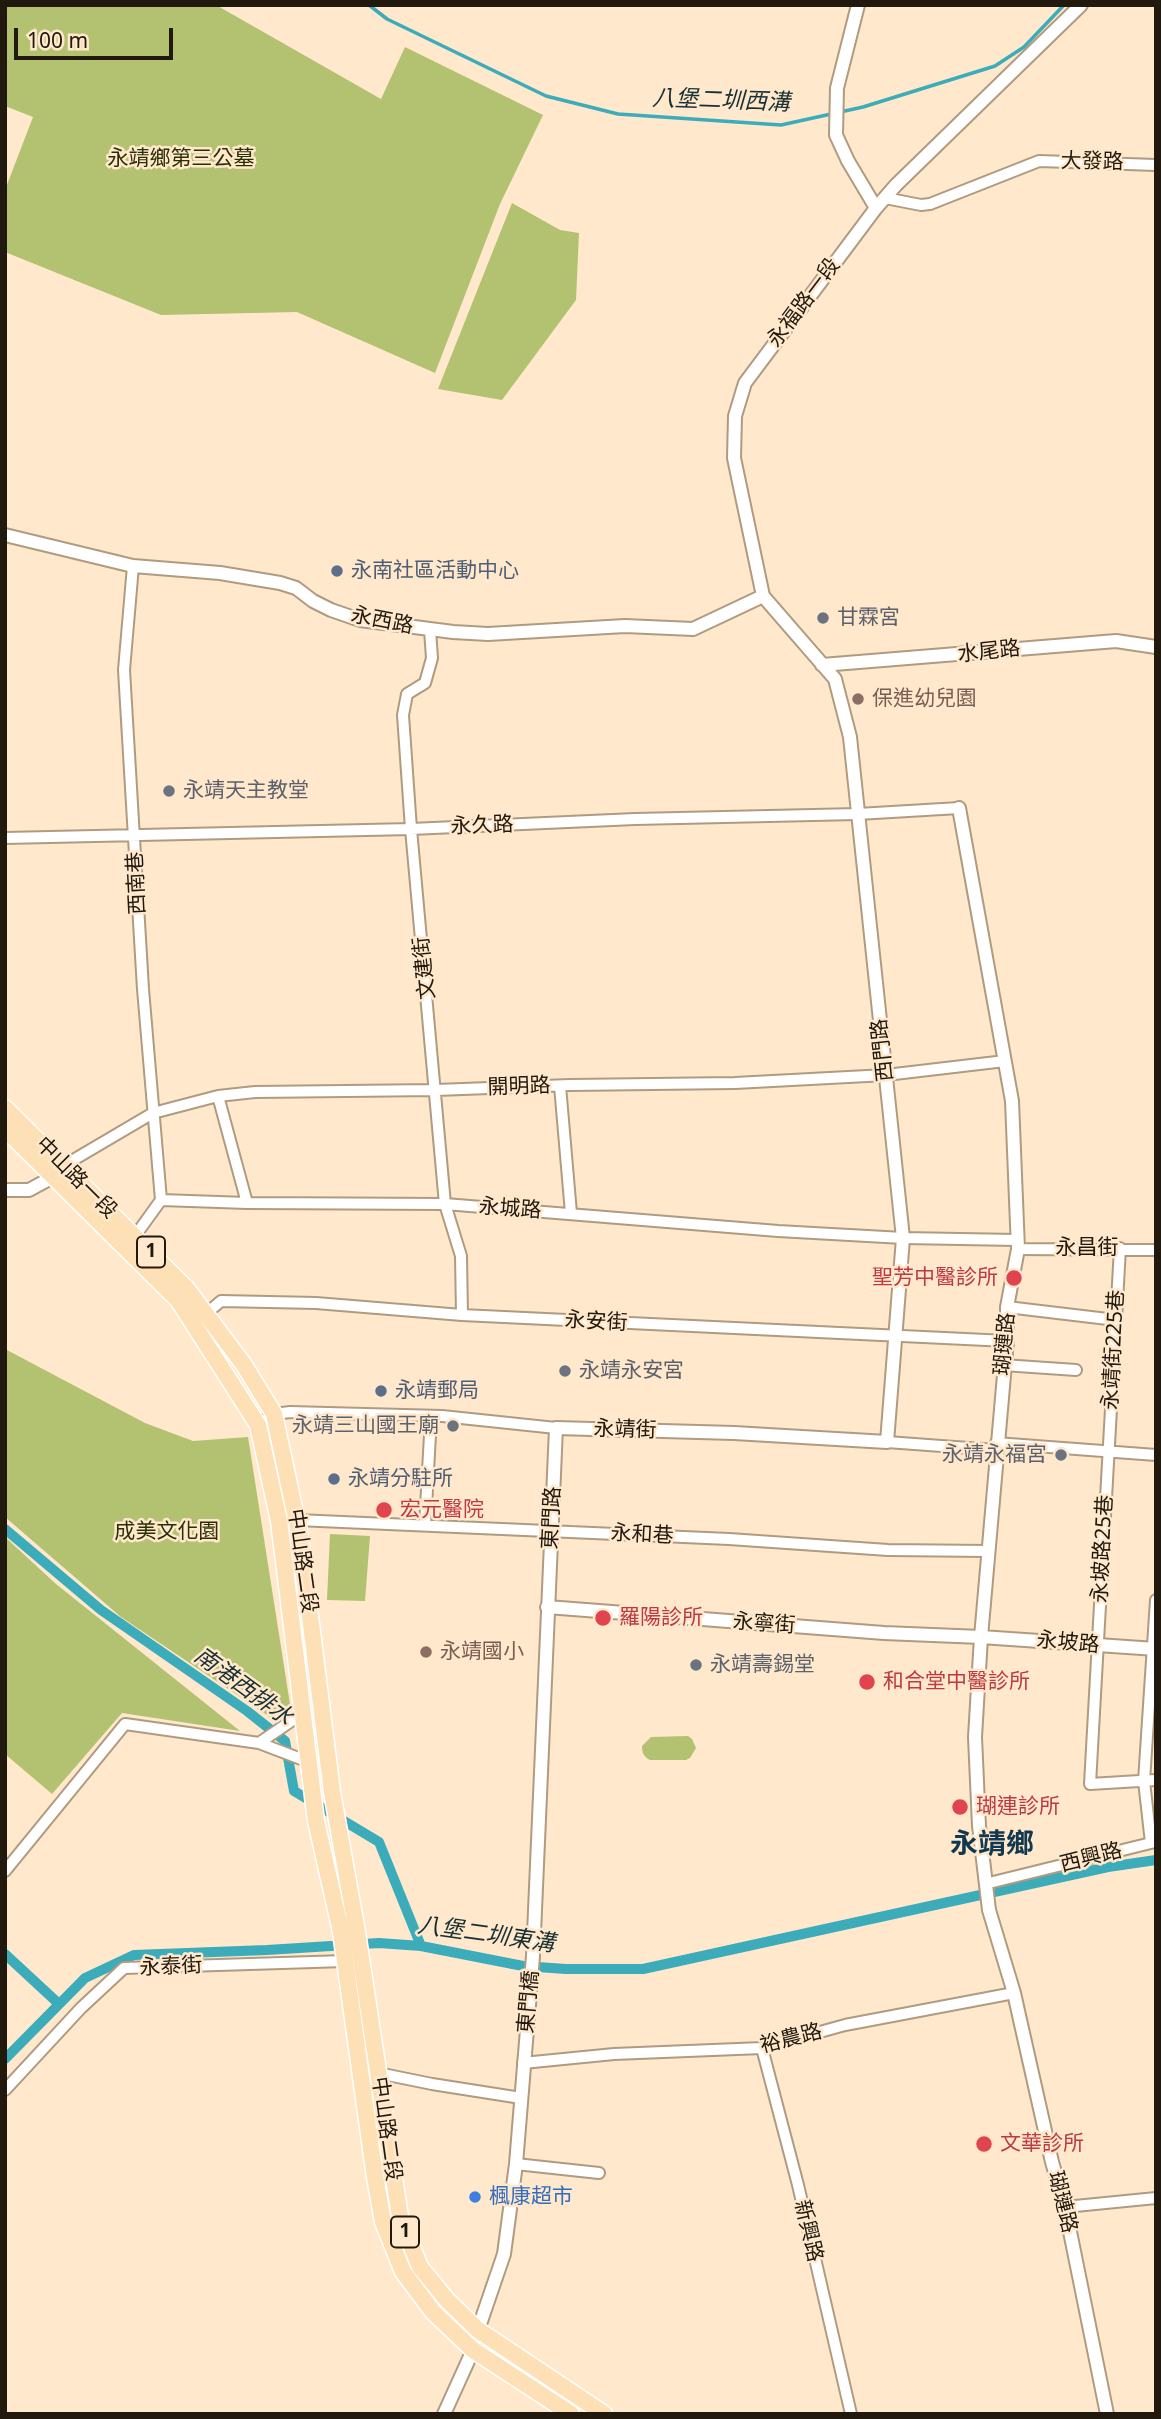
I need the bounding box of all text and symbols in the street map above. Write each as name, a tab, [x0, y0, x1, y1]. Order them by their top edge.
scale bar	[18, 14, 177, 58]
text: 100 m	[27, 26, 88, 54]
water label: 八堡二圳西溝	[652, 85, 790, 117]
park label: 永靖鄉第三公墓	[108, 146, 254, 172]
street label: 大發路	[1060, 149, 1124, 175]
street label: 永福路一段	[762, 253, 846, 353]
place label: 永南社區活動中心	[351, 558, 519, 584]
marker: 永南社區活動中心	[329, 563, 345, 579]
street label: 永西路	[349, 603, 415, 639]
place label: 甘霖宮	[837, 605, 900, 631]
marker: 甘霖宮	[815, 610, 831, 626]
street label: 水尾路	[956, 636, 1022, 668]
place label: 保進幼兒園	[872, 686, 977, 712]
marker: 保進幼兒園	[850, 691, 866, 707]
place label: 永靖天主教堂	[183, 778, 309, 804]
marker: 永靖天主教堂	[161, 783, 177, 799]
street label: 永久路	[450, 812, 514, 840]
street label: 西南巷	[123, 851, 151, 915]
street label: 文建街	[409, 935, 441, 1001]
street label: 西門路	[867, 1017, 899, 1083]
street label: 開明路	[487, 1073, 551, 1101]
street label: 中山路一段	[30, 1132, 122, 1224]
street label: 永城路	[478, 1194, 542, 1224]
street label: 永昌街	[1056, 1235, 1118, 1261]
road number: 1	[137, 1236, 165, 1268]
place label: 聖芳中醫診所	[872, 1265, 998, 1291]
marker: 聖芳中醫診所	[1004, 1268, 1024, 1288]
street label: 永靖街225巷	[1098, 1289, 1130, 1411]
street label: 永安街	[564, 1308, 628, 1336]
street label: 瑚璉路	[990, 1312, 1020, 1376]
place label: 永靖永安宮	[579, 1358, 684, 1384]
marker: 永靖永安宮	[557, 1363, 573, 1379]
place label: 永靖郵局	[395, 1378, 479, 1404]
marker: 永靖郵局	[373, 1383, 389, 1399]
place label: 永靖三山國王廟	[292, 1413, 439, 1439]
street label: 永靖街	[593, 1416, 657, 1444]
marker: 永靖三山國王廟	[445, 1418, 461, 1434]
place label: 永靖永福宮	[942, 1442, 1047, 1468]
marker: 永靖永福宮	[1053, 1447, 1069, 1463]
place label: 永靖分駐所	[348, 1466, 453, 1492]
marker: 永靖分駐所	[326, 1471, 342, 1487]
street label: 東門路	[538, 1486, 566, 1550]
street label: 永坡路25巷	[1088, 1494, 1118, 1604]
place label: 宏元醫院	[400, 1497, 484, 1523]
marker: 宏元醫院	[374, 1500, 394, 1520]
street label: 中山路二段	[282, 1507, 322, 1615]
park label: 成美文化園	[115, 1519, 219, 1545]
street label: 永和巷	[610, 1521, 674, 1549]
place label: 羅陽診所	[619, 1605, 703, 1631]
marker: 羅陽診所	[593, 1608, 613, 1628]
street label: 永寧街	[732, 1609, 796, 1639]
street label: 永坡路	[1036, 1628, 1100, 1658]
place label: 永靖國小	[440, 1639, 524, 1665]
water label: 南港西排水	[188, 1642, 298, 1732]
marker: 永靖國小	[418, 1644, 434, 1660]
place label: 永靖壽錫堂	[710, 1652, 815, 1678]
marker: 永靖壽錫堂	[688, 1657, 704, 1673]
place label: 和合堂中醫診所	[883, 1669, 1030, 1695]
marker: 和合堂中醫診所	[857, 1672, 877, 1692]
place label: 瑚連診所	[976, 1794, 1060, 1820]
marker: 瑚連診所	[950, 1797, 970, 1817]
district label: 永靖鄉	[950, 1828, 1034, 1862]
street label: 西興路	[1057, 1838, 1125, 1878]
water label: 八堡二圳東溝	[416, 1912, 556, 1958]
street label: 永泰街	[139, 1953, 203, 1981]
street label: 東門橋	[514, 1970, 544, 2034]
street label: 裕農路	[757, 2019, 825, 2059]
street label: 中山路二段	[366, 2075, 406, 2183]
place label: 文華診所	[1000, 2131, 1084, 2157]
marker: 文華診所	[974, 2134, 994, 2154]
street label: 瑚璉路	[1042, 2168, 1082, 2236]
place label: 楓康超市	[489, 2184, 573, 2210]
marker: 楓康超市	[467, 2189, 483, 2205]
street label: 新興路	[789, 2197, 827, 2265]
road number: 1	[391, 2216, 419, 2248]

